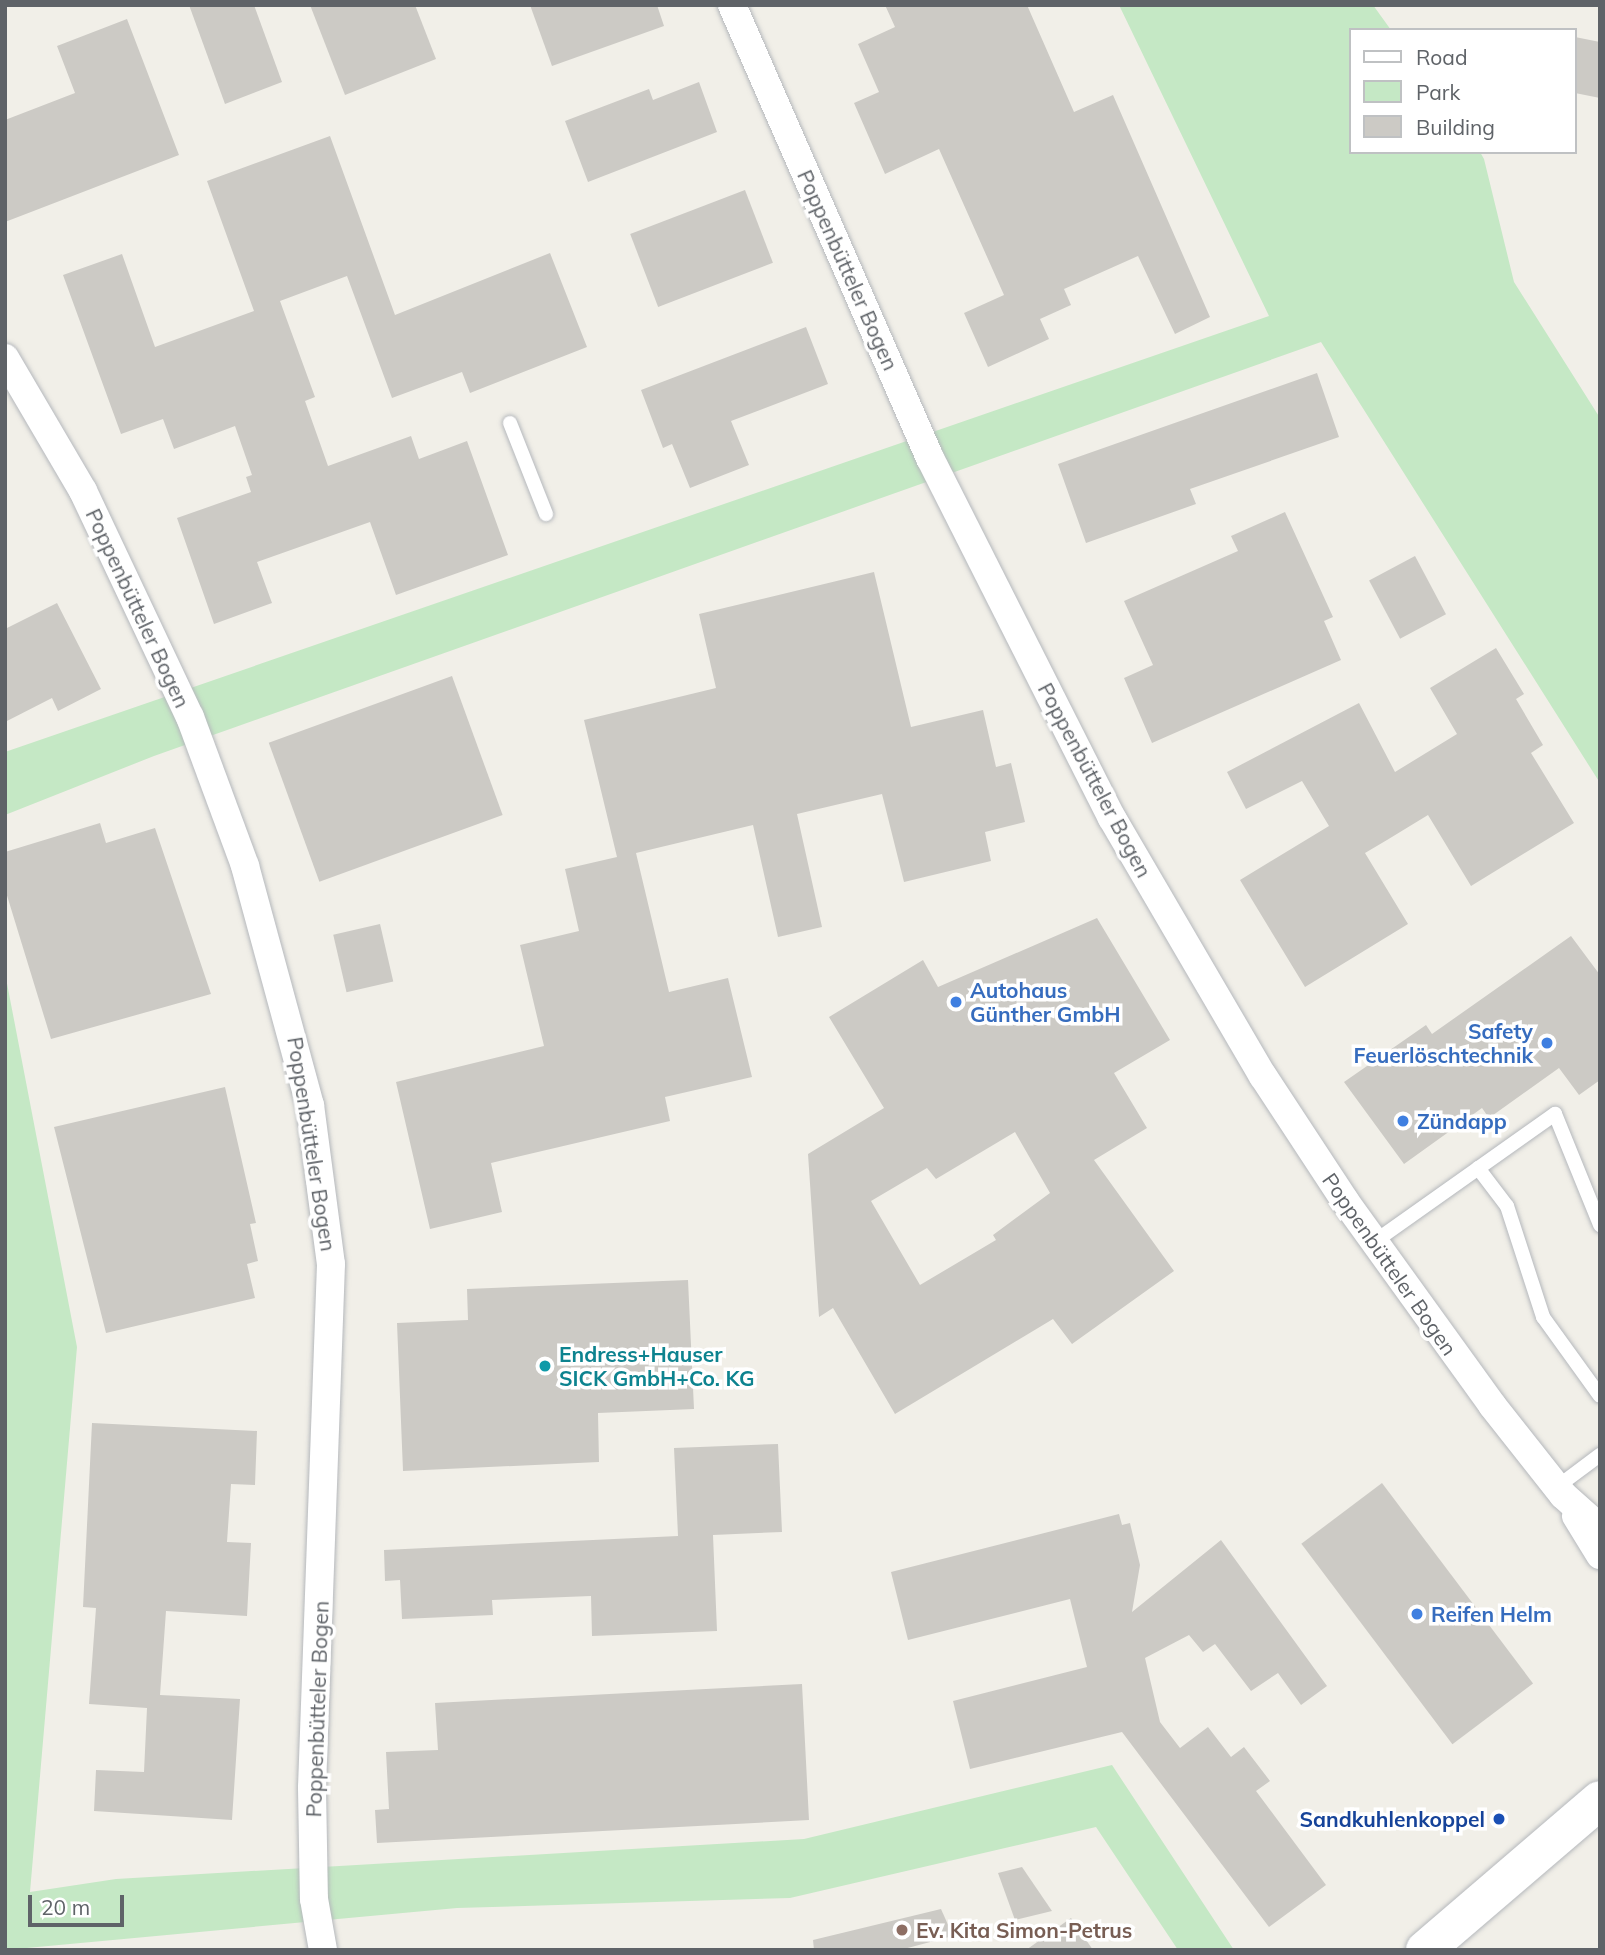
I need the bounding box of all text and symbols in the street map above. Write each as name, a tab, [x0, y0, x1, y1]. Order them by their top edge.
legend	[1350, 28, 1577, 154]
text: Road	[1416, 44, 1467, 70]
text: Park	[1416, 79, 1460, 105]
text: Building	[1416, 114, 1495, 140]
street label: Poppenbütteler Bogen	[792, 166, 904, 374]
street label: Poppenbütteler Bogen	[81, 504, 195, 712]
street label: Poppenbütteler Bogen	[1033, 678, 1157, 882]
place label: Autohaus Günther GmbH	[970, 977, 1121, 1027]
marker: Autohaus Günther GmbH	[948, 994, 964, 1010]
place label: Safety Feuerlöschtechnik	[1354, 1018, 1533, 1068]
street label: Poppenbütteler Bogen	[283, 1035, 341, 1253]
marker: Safety Feuerlöschtechnik	[1539, 1035, 1555, 1051]
place label: Zündapp	[1417, 1108, 1507, 1134]
marker: Zündapp	[1395, 1113, 1411, 1129]
street label: Poppenbütteler Bogen	[1318, 1168, 1462, 1360]
place label: Endress+Hauser SICK GmbH+Co. KG	[559, 1341, 755, 1391]
marker: Endress+Hauser SICK GmbH+Co. KG	[537, 1358, 553, 1374]
street label: Poppenbütteler Bogen	[301, 1600, 333, 1818]
place label: Reifen Helm	[1431, 1601, 1552, 1627]
marker: Reifen Helm	[1409, 1606, 1425, 1622]
place label: Sandkuhlenkoppel	[1299, 1806, 1485, 1832]
marker: Sandkuhlenkoppel	[1491, 1811, 1507, 1827]
scale bar	[32, 1882, 128, 1926]
text: 20 m	[41, 1894, 90, 1920]
place label: Ev. Kita Simon-Petrus	[916, 1917, 1132, 1943]
marker: Ev. Kita Simon-Petrus	[894, 1922, 910, 1938]

